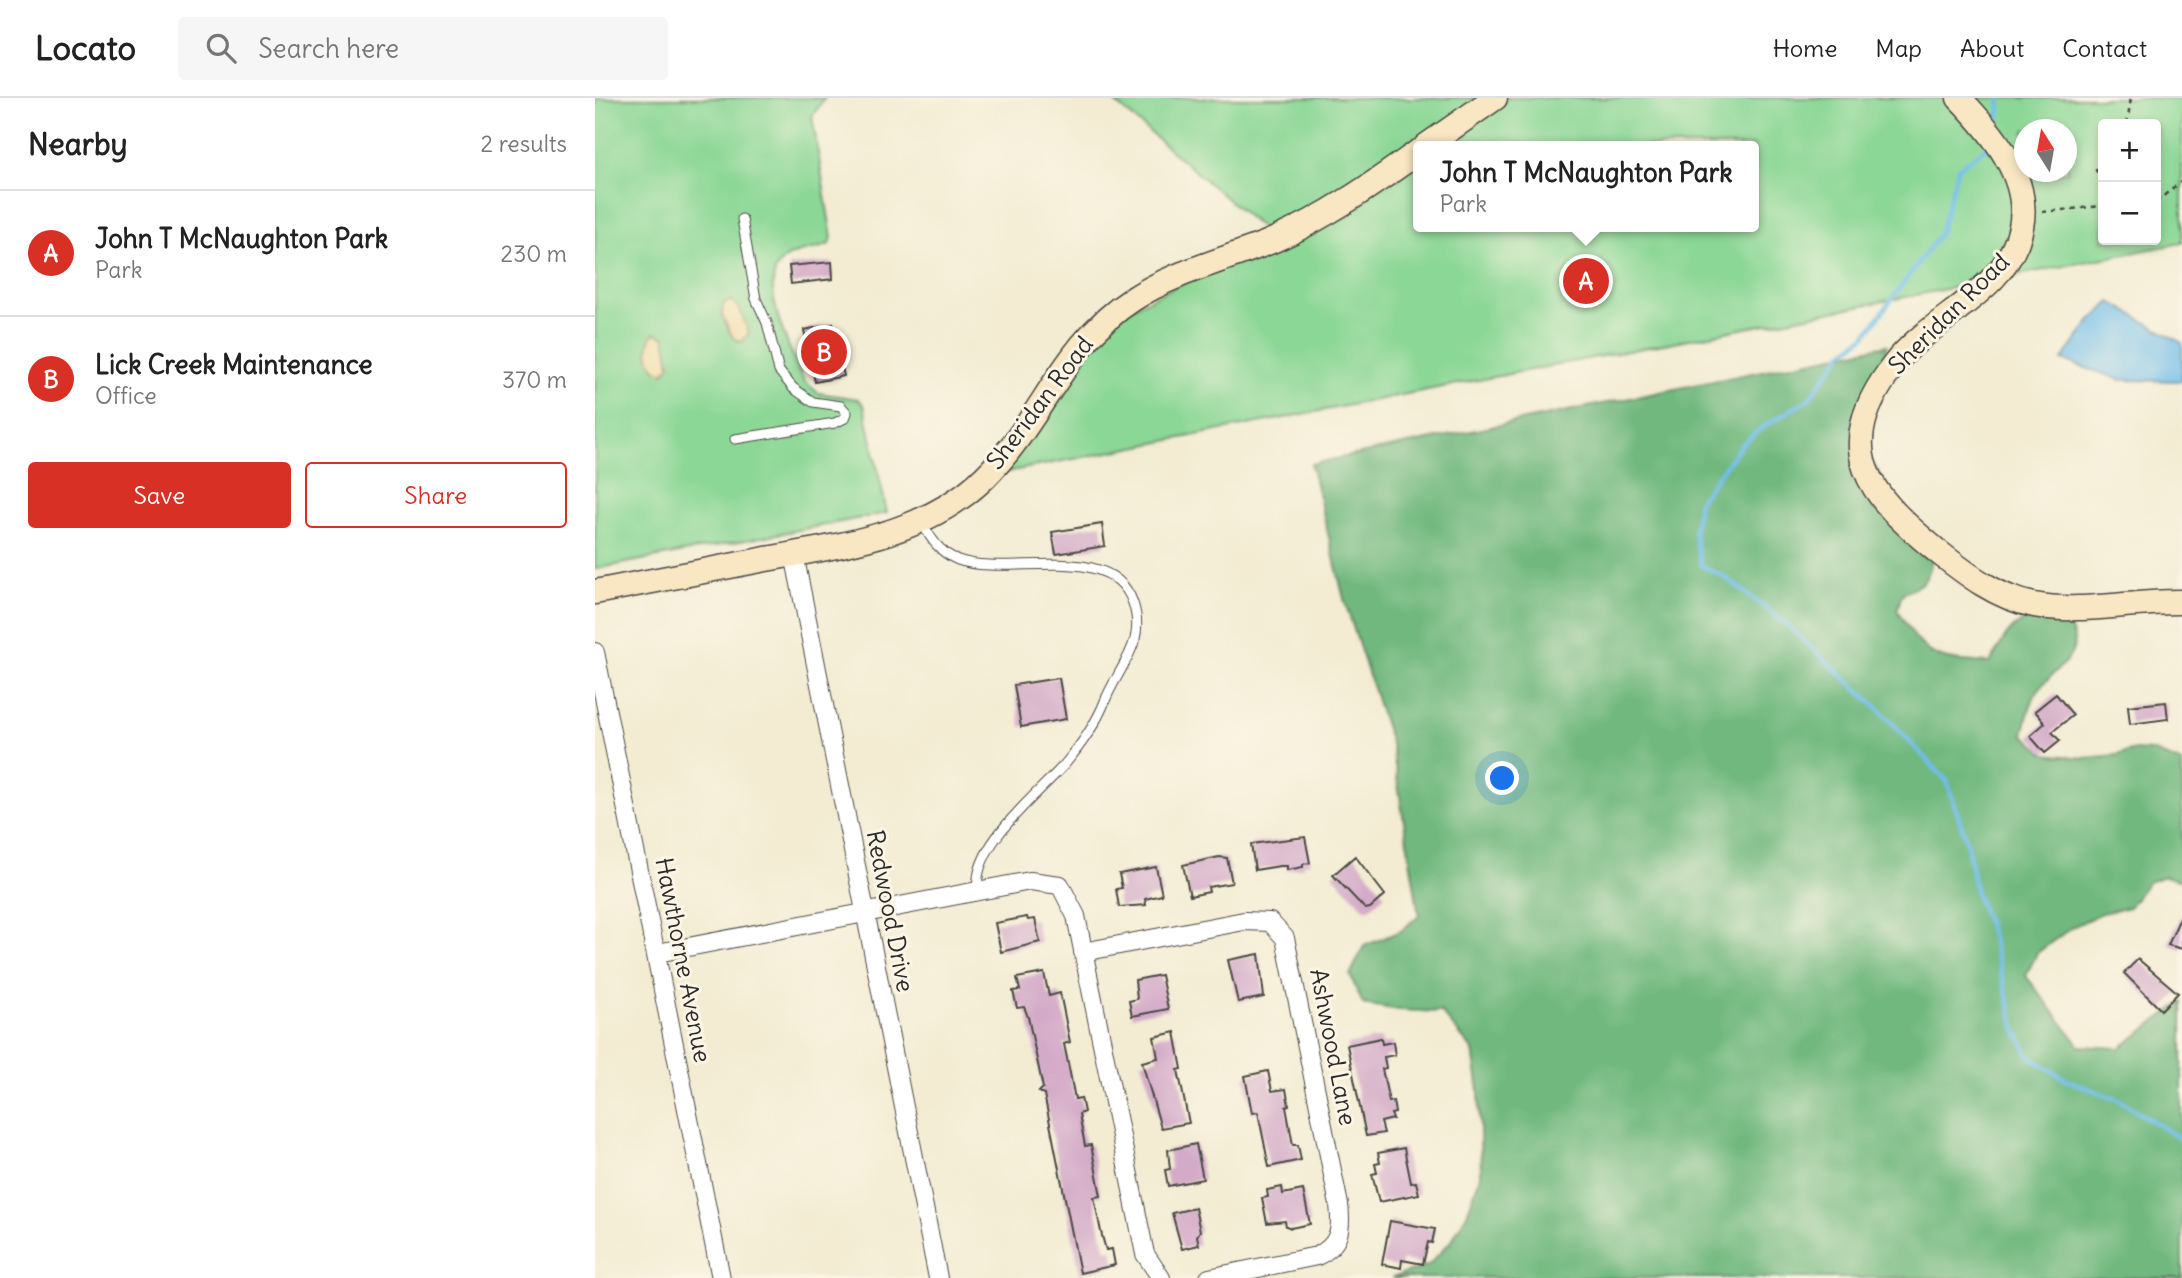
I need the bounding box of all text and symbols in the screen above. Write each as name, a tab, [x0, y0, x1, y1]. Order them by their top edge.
search box	[178, 17, 668, 80]
text: Locato	[35, 27, 136, 69]
icon: search	[202, 29, 240, 67]
text: Search here	[258, 32, 399, 65]
text: Home	[1773, 33, 1837, 63]
text: Map	[1875, 33, 1922, 63]
text: About	[1960, 33, 2024, 63]
text: Contact	[2062, 33, 2147, 63]
north arrow	[2014, 119, 2077, 182]
map controls	[2098, 119, 2161, 245]
button: +	[2098, 119, 2161, 182]
text: Nearby	[28, 125, 128, 163]
text: 2 results	[481, 129, 567, 158]
popup	[1413, 141, 1759, 232]
text: John T McNaughton Park	[1439, 156, 1733, 189]
button: −	[2098, 182, 2161, 245]
text: Park	[1439, 189, 1487, 218]
text: John T McNaughton Park	[95, 222, 388, 255]
text: A	[44, 239, 58, 268]
text: 230 m	[501, 239, 567, 268]
street label: Sheridan Road	[1881, 246, 2015, 380]
text: Park	[95, 255, 143, 284]
pin: A	[1563, 255, 1609, 307]
pin: B	[801, 326, 847, 378]
street label: Sheridan Road	[979, 330, 1099, 475]
text: Lick Creek Maintenance	[95, 348, 373, 381]
text: B	[43, 365, 59, 394]
text: 370 m	[502, 365, 567, 394]
text: Office	[95, 381, 157, 410]
button: Save	[28, 462, 291, 528]
button: Share	[305, 462, 567, 528]
your location	[1485, 761, 1519, 795]
street label: Redwood Drive	[861, 827, 921, 994]
street label: Hawthorne Avenue	[649, 855, 719, 1065]
street label: Ashwood Lane	[1304, 966, 1364, 1128]

